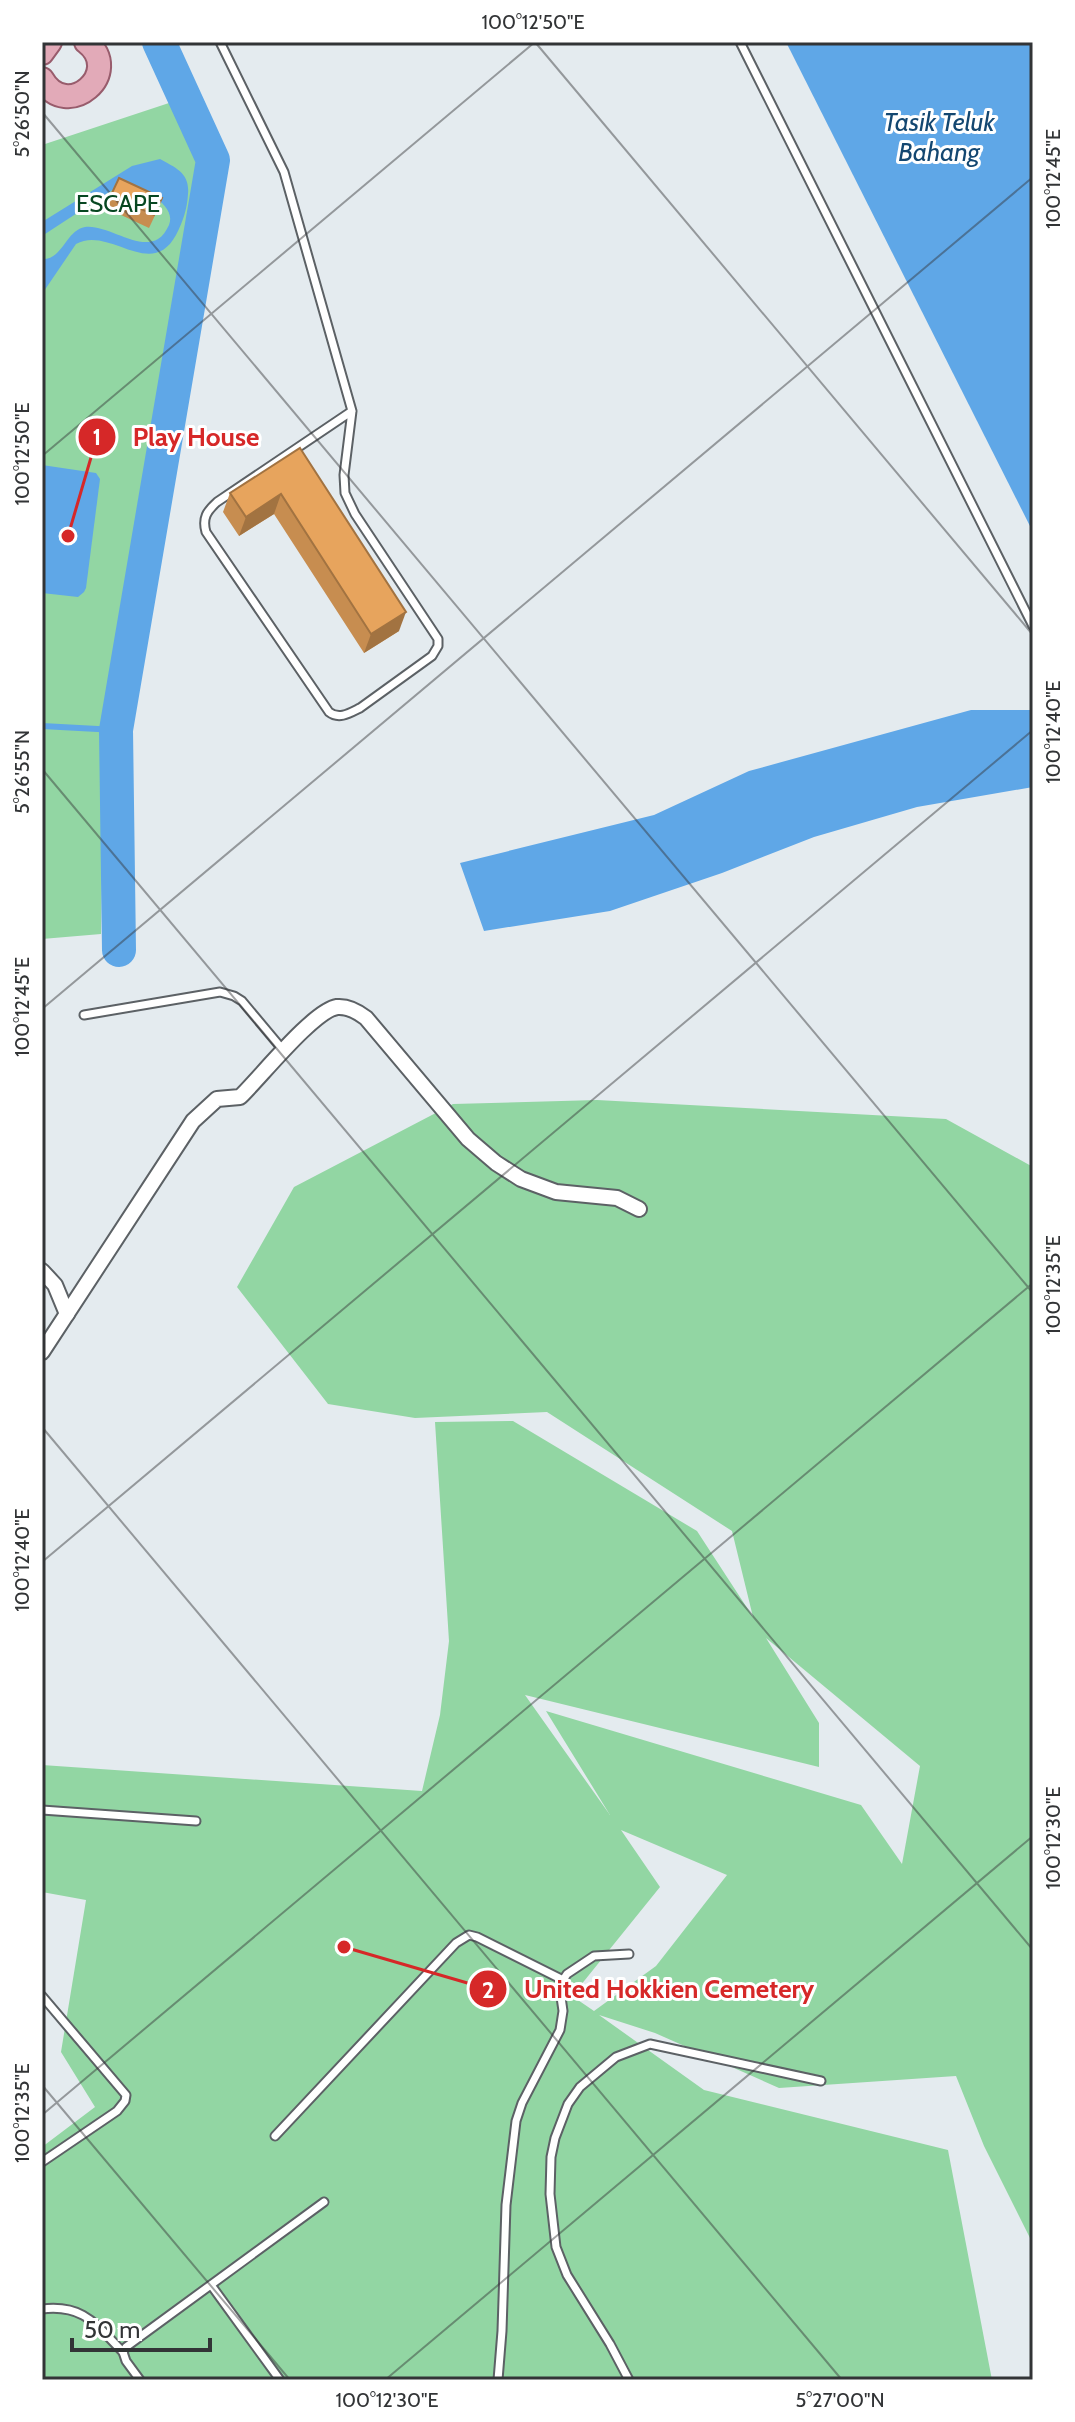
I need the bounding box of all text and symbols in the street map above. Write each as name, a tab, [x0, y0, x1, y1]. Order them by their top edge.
text: 100°12'50"E	[482, 10, 585, 34]
text: 5°26'50"N	[10, 70, 34, 158]
water label: Tasik Teluk Bahang	[883, 106, 995, 168]
text: 100°12'45"E	[1041, 129, 1065, 229]
park label: ESCAPE	[76, 189, 160, 218]
text: 100°12'50"E	[10, 403, 34, 506]
callout: Play House	[77, 412, 276, 462]
text: Play House	[133, 421, 259, 453]
text: 1	[93, 422, 101, 451]
text: 100°12'40"E	[1041, 680, 1065, 784]
text: 5°26'55"N	[10, 730, 34, 814]
text: 100°12'45"E	[10, 957, 34, 1057]
text: 100°12'35"E	[1041, 1235, 1065, 1335]
text: 100°12'40"E	[10, 1508, 34, 1612]
text: 100°12'30"E	[1041, 1787, 1065, 1890]
callout: United Hokkien Cemetery	[468, 1964, 830, 2014]
text: United Hokkien Cemetery	[524, 1973, 814, 2005]
text: 2	[482, 1975, 494, 2004]
text: 100°12'35"E	[10, 2063, 34, 2163]
scale bar	[72, 2302, 210, 2352]
text: 50 m	[84, 2315, 140, 2344]
text: 100°12'30"E	[336, 2388, 439, 2412]
text: 5°27'00"N	[795, 2388, 885, 2412]

